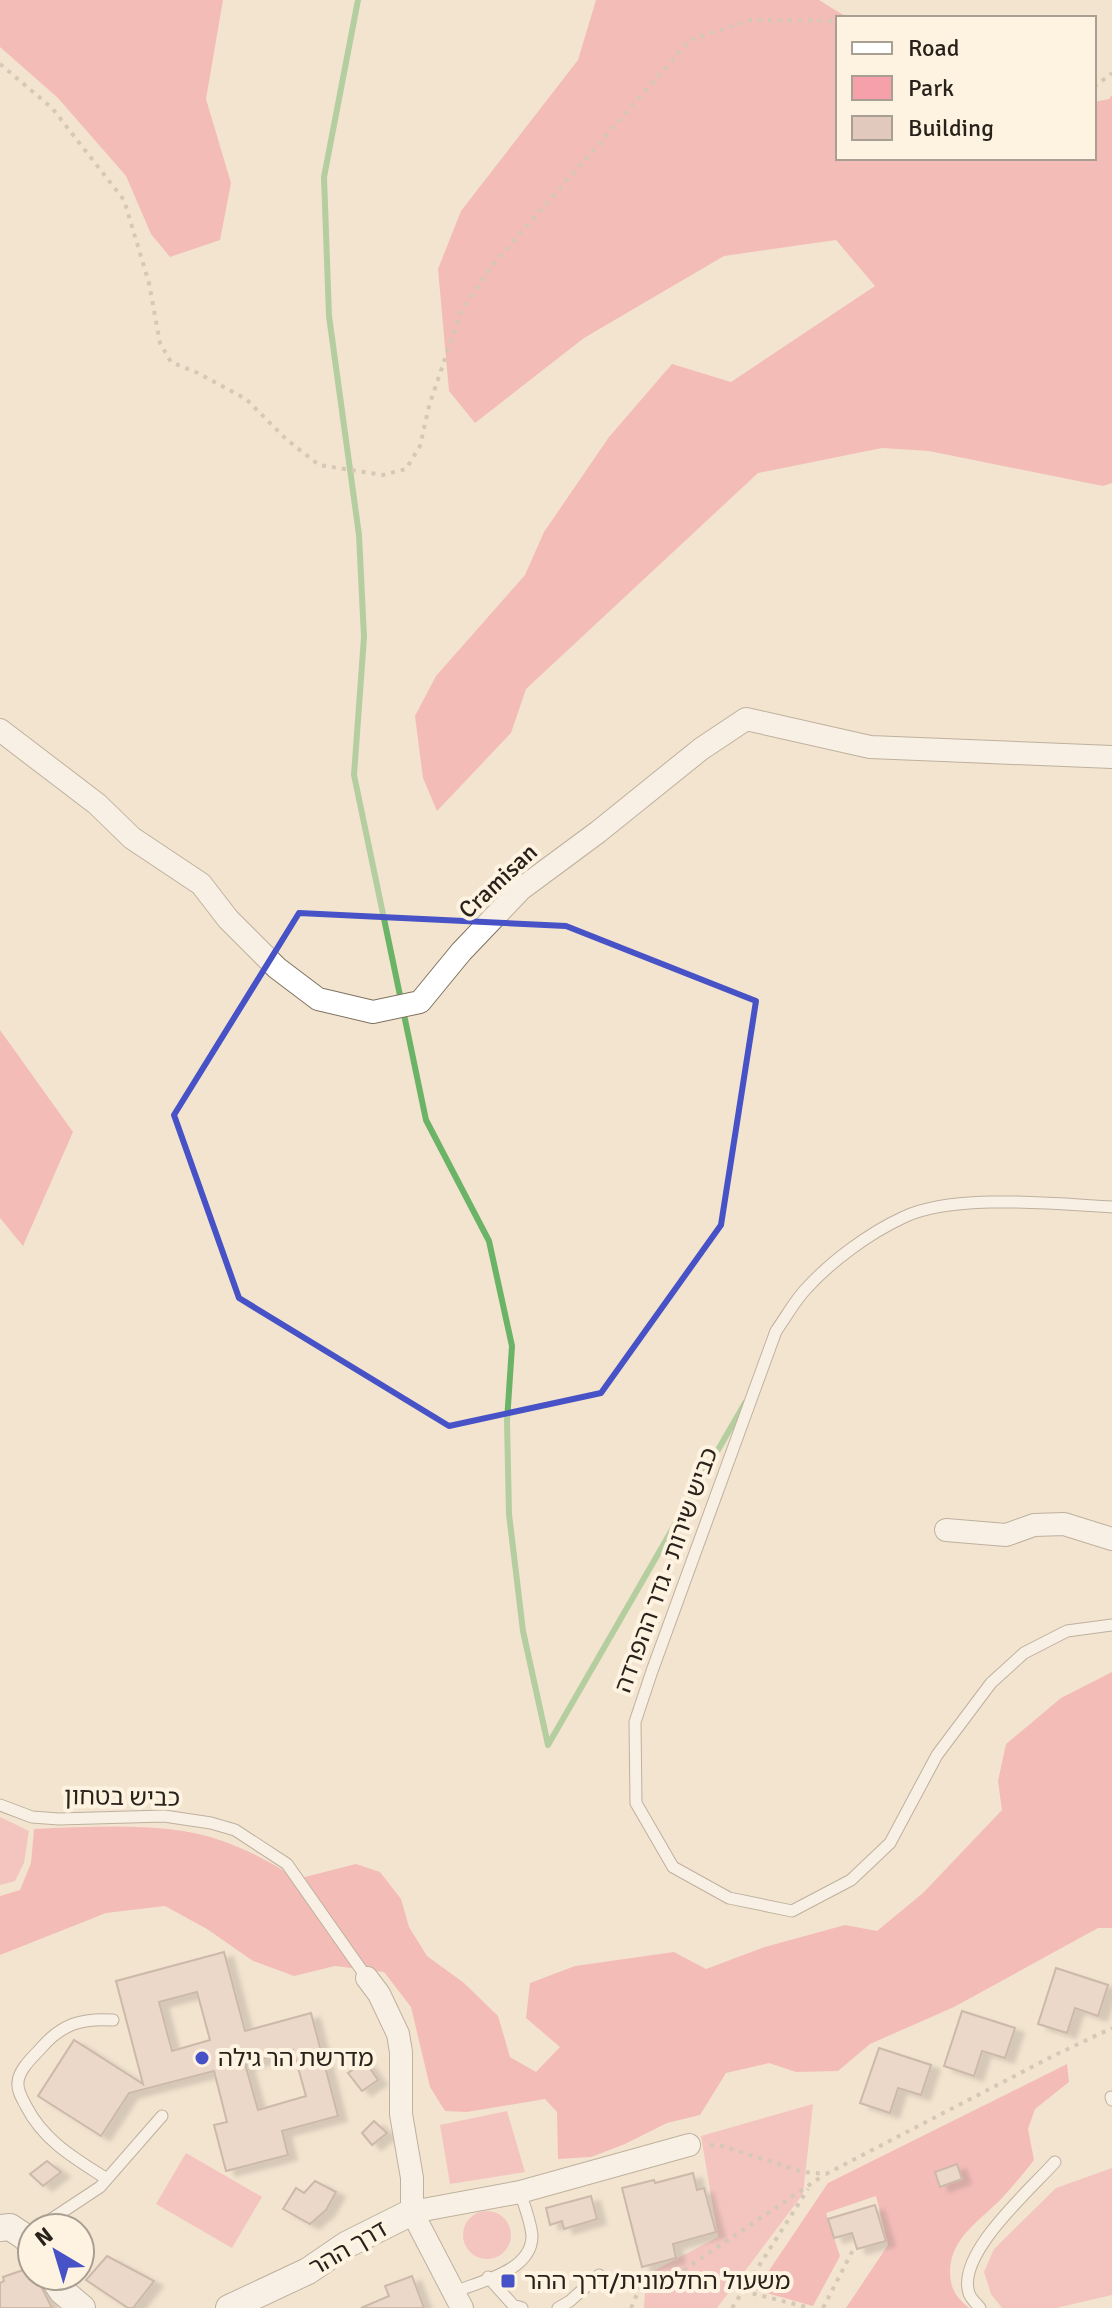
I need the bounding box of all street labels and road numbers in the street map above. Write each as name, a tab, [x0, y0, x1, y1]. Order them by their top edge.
street label: Cramisan	[452, 837, 544, 925]
street label: כביש שירות - גדר ההפרדה	[608, 1443, 724, 1697]
street label: כביש בטחון	[64, 1781, 180, 1813]
street label: דרך ההר	[304, 2214, 392, 2282]

